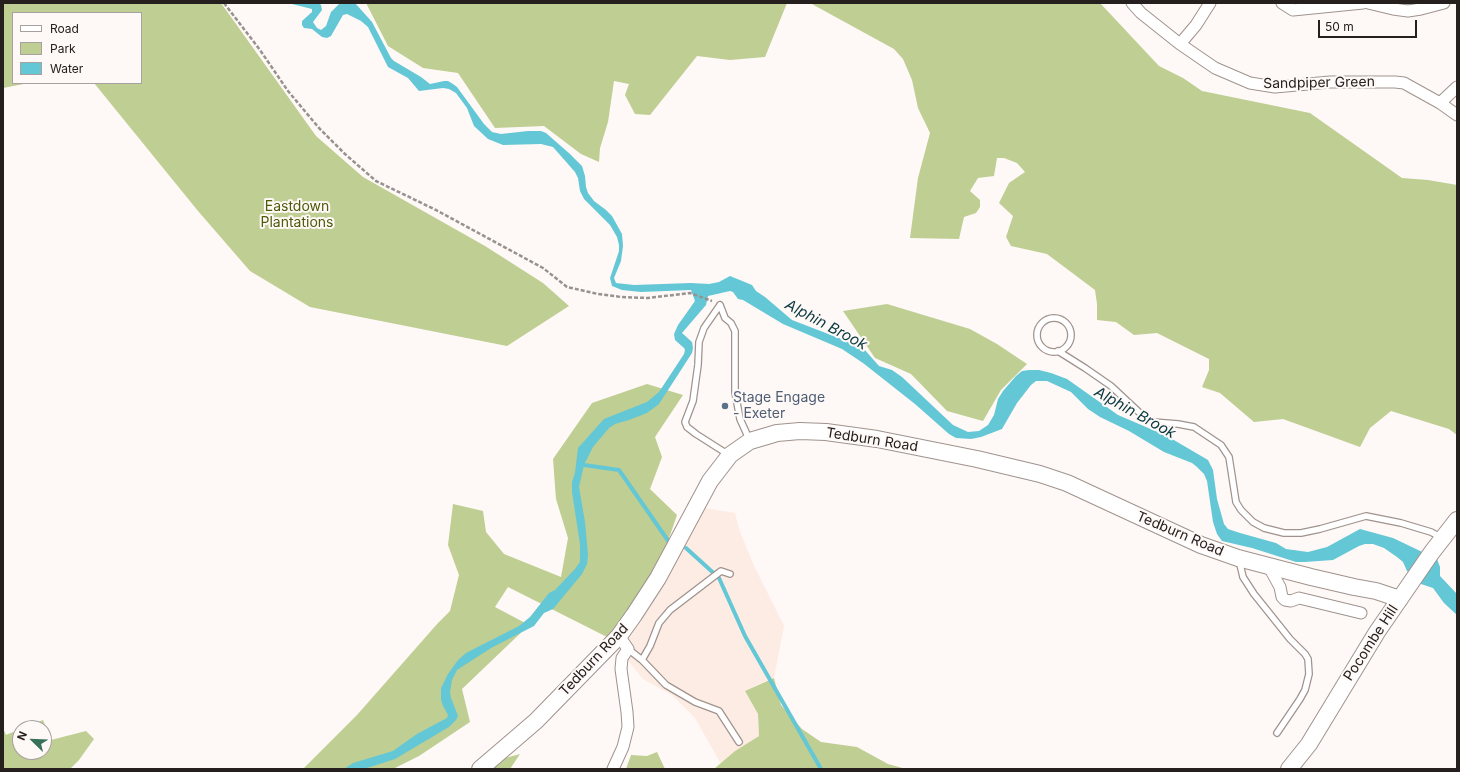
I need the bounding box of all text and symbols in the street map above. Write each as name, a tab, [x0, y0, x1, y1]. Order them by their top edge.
legend	[12, 12, 142, 84]
scale bar	[1320, 12, 1419, 38]
text: 50 m	[1325, 19, 1354, 34]
text: Road	[50, 21, 79, 36]
text: Park	[50, 41, 76, 56]
text: Water	[50, 61, 83, 76]
street label: Sandpiper Green	[1263, 74, 1375, 92]
park label: Eastdown Plantations	[260, 199, 334, 232]
water label: Alphin Brook	[782, 296, 870, 354]
water label: Alphin Brook	[1091, 383, 1179, 443]
place label: Stage Engage - Exeter	[733, 390, 825, 422]
marker: Stage Engage - Exeter	[720, 401, 730, 411]
street label: Tedburn Road	[825, 424, 919, 456]
street label: Tedburn Road	[1134, 508, 1226, 560]
street label: Pocombe Hill	[1340, 602, 1402, 684]
street label: Tedburn Road	[556, 620, 632, 700]
north arrow	[12, 720, 52, 760]
text: N	[14, 729, 30, 742]

